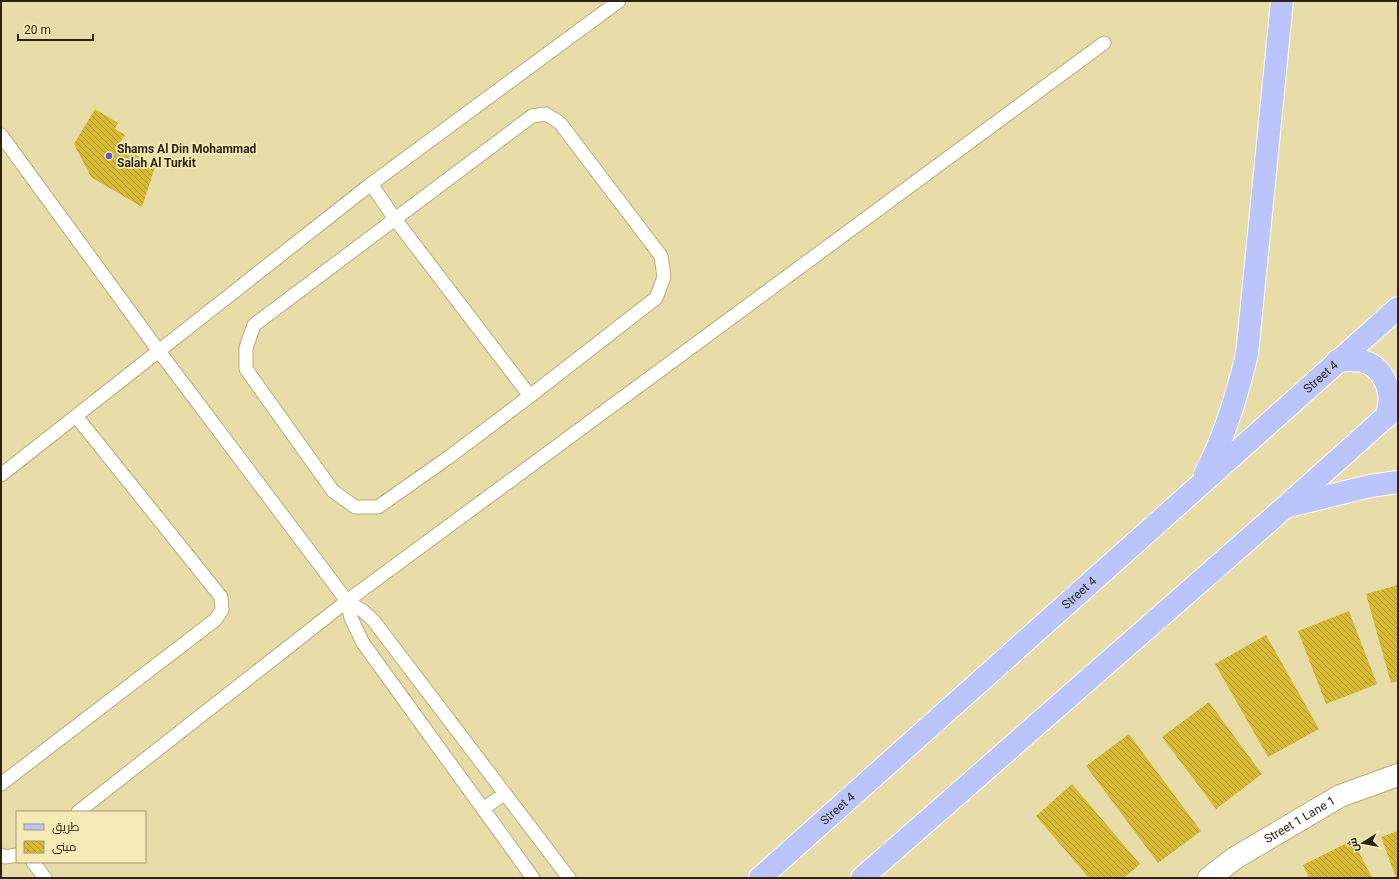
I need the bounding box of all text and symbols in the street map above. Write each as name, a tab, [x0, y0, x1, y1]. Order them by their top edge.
scale bar	[18, 16, 93, 42]
text: 20 m	[24, 23, 51, 37]
place label: Shams Al Din Mohammad Salah Al Turkit	[117, 142, 257, 170]
marker: Shams Al Din Mohammad Salah Al Turkit	[104, 151, 114, 161]
street label: Street 4	[1301, 358, 1341, 396]
street label: Street 4	[1059, 574, 1099, 612]
street label: Street 4	[817, 790, 858, 828]
street label: Street 1 Lane 1	[1262, 793, 1338, 846]
legend	[16, 811, 146, 863]
text: طريق	[52, 820, 80, 834]
north arrow	[1343, 823, 1383, 863]
text: ش	[1346, 837, 1361, 853]
text: مبنى	[52, 840, 77, 854]

